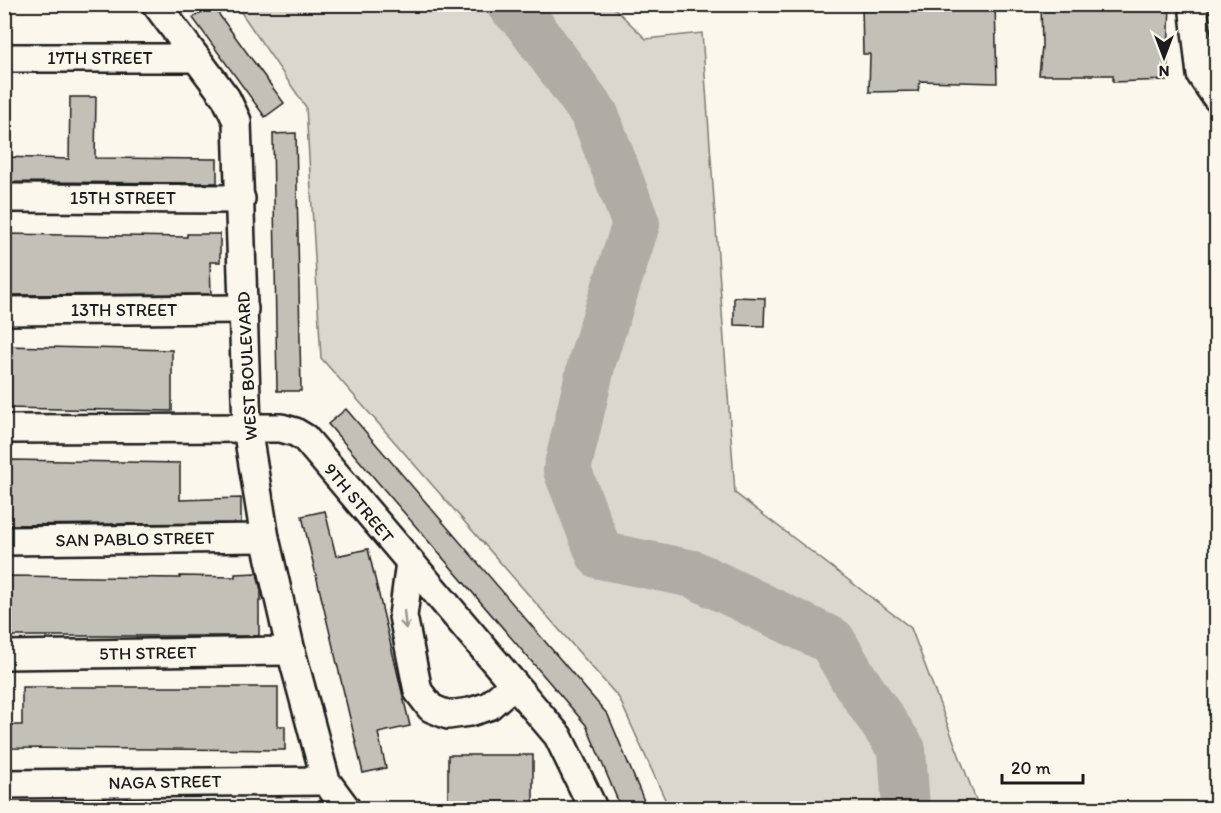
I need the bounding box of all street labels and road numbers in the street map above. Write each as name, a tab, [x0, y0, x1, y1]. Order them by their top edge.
street label: 17TH STREET	[47, 47, 153, 69]
street label: 15TH STREET	[70, 187, 176, 209]
street label: WEST BOULEVARD	[232, 291, 262, 441]
street label: 13TH STREET	[71, 299, 177, 321]
street label: 9TH STREET	[319, 459, 399, 547]
street label: SAN PABLO STREET	[55, 527, 215, 551]
street label: 5TH STREET	[99, 641, 197, 665]
street label: NAGA STREET	[108, 770, 222, 794]

